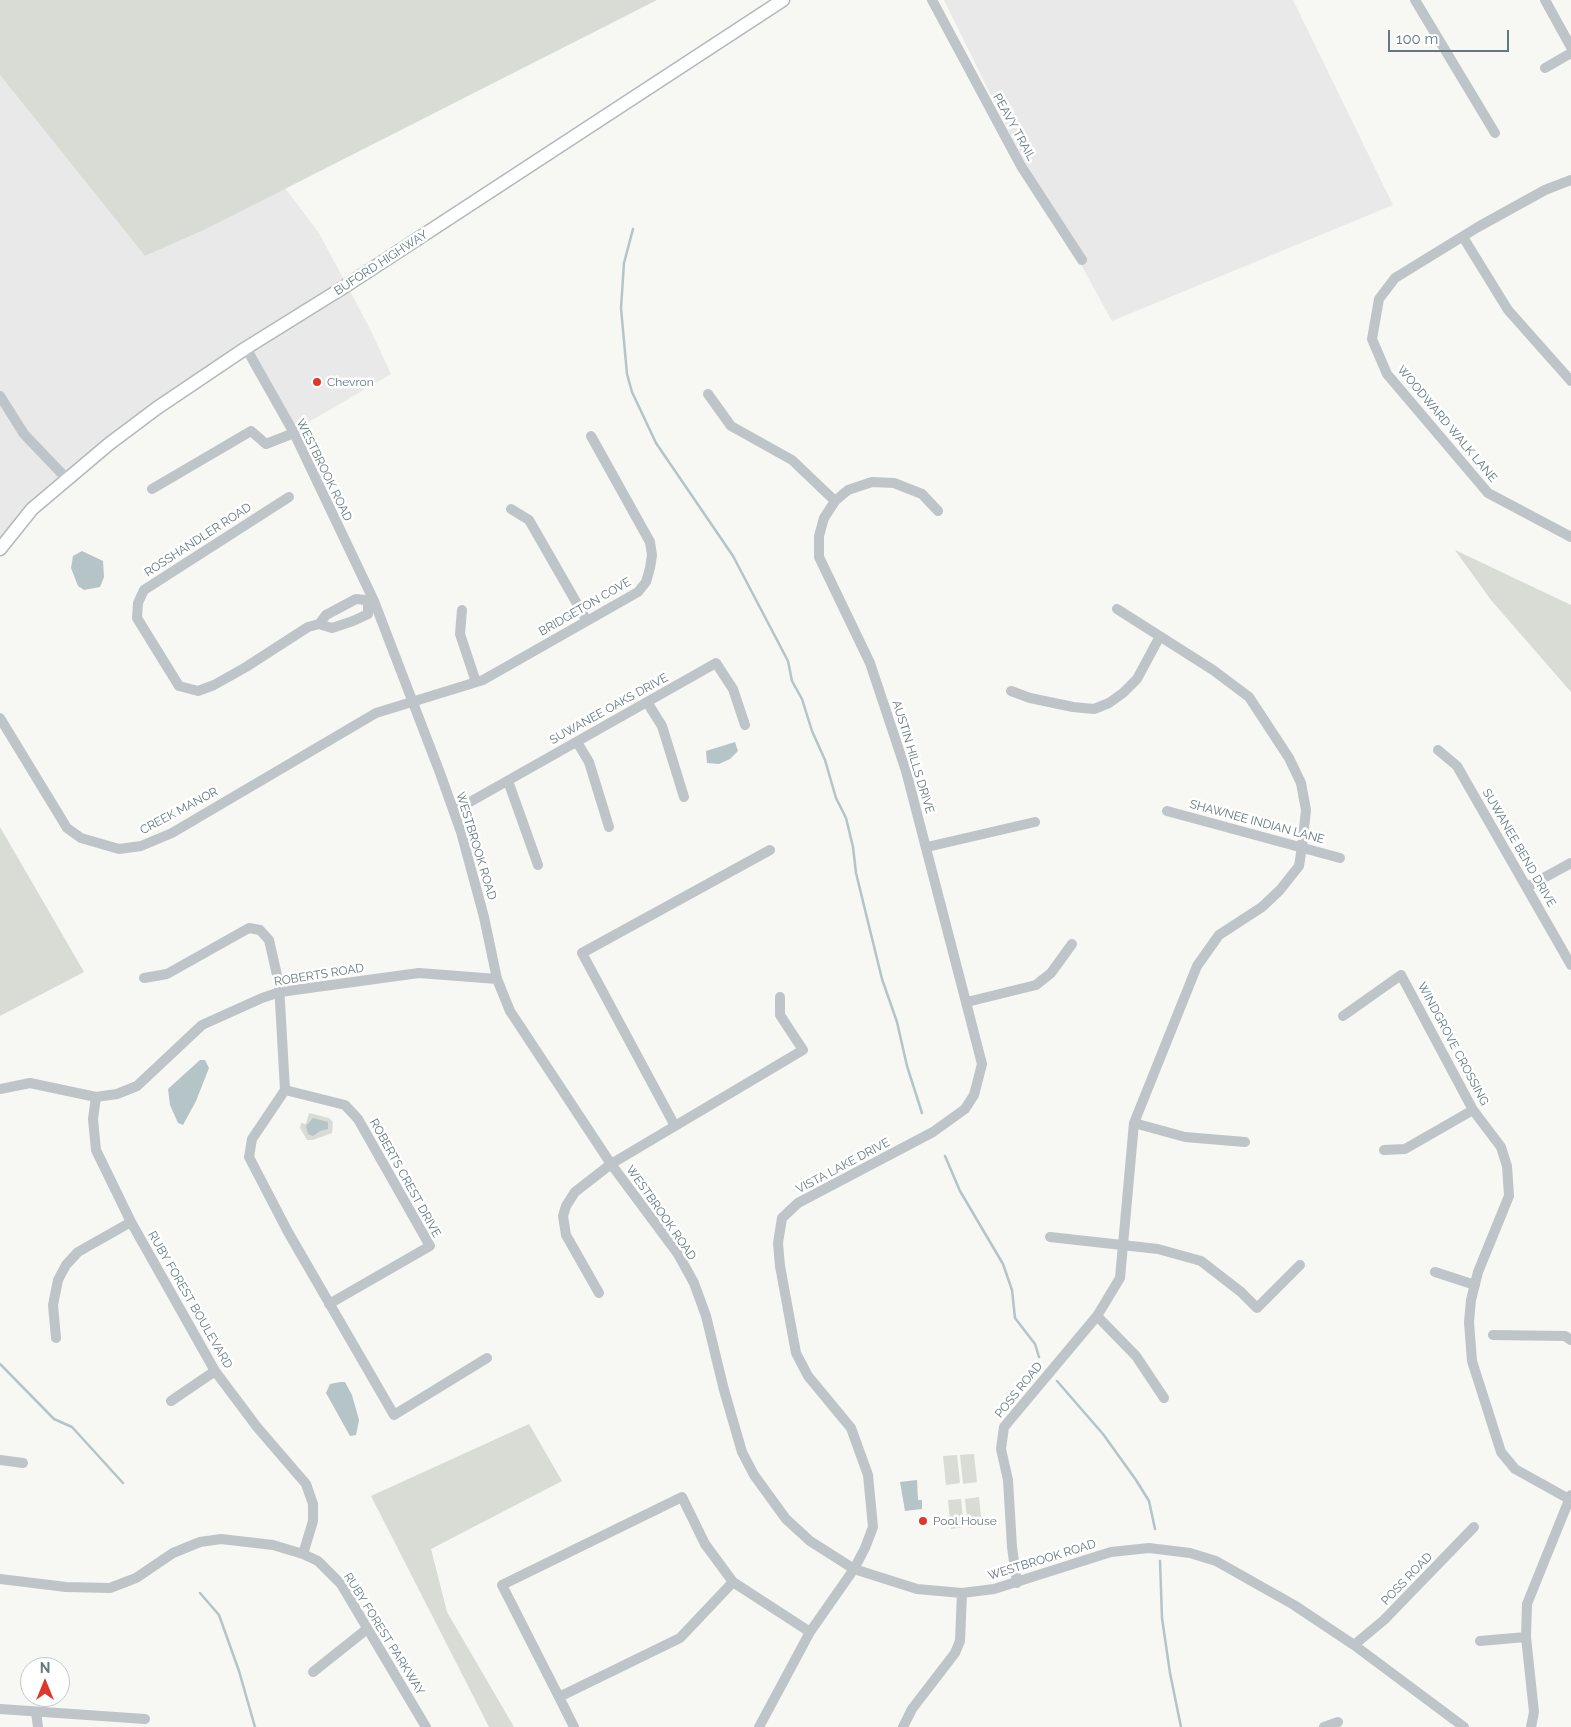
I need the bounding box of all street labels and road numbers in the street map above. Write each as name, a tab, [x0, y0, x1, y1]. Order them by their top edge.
street label: PEAVY TRAIL	[990, 91, 1038, 163]
street label: BUFORD HIGHWAY	[332, 227, 430, 299]
street label: WOODWARD WALK LANE	[1394, 363, 1500, 485]
street label: WESTBROOK ROAD	[293, 416, 355, 524]
street label: ROSSHANDLER ROAD	[142, 500, 254, 580]
street label: BRIDGETON COVE	[536, 575, 634, 639]
street label: SUWANEE OAKS DRIVE	[547, 670, 671, 748]
street label: AUSTIN HILLS DRIVE	[889, 699, 937, 815]
street label: CREEK MANOR	[138, 784, 220, 838]
street label: SUWANEE BEND DRIVE	[1479, 786, 1559, 910]
street label: WESTBROOK ROAD	[453, 790, 499, 902]
street label: SHAWNEE INDIAN LANE	[1188, 797, 1326, 847]
street label: ROBERTS ROAD	[273, 961, 365, 989]
street label: WINDGROVE CROSSING	[1414, 980, 1492, 1108]
street label: ROBERTS CREST DRIVE	[366, 1116, 444, 1240]
street label: VISTA LAKE DRIVE	[794, 1135, 892, 1197]
street label: WESTBROOK ROAD	[623, 1163, 699, 1263]
street label: RUBY FOREST BOULEVARD	[145, 1229, 235, 1371]
street label: POSS ROAD	[992, 1359, 1046, 1421]
street label: WESTBROOK ROAD	[986, 1537, 1098, 1583]
street label: POSS ROAD	[1378, 1550, 1436, 1608]
street label: RUBY FOREST PARKWAY	[340, 1570, 428, 1698]

